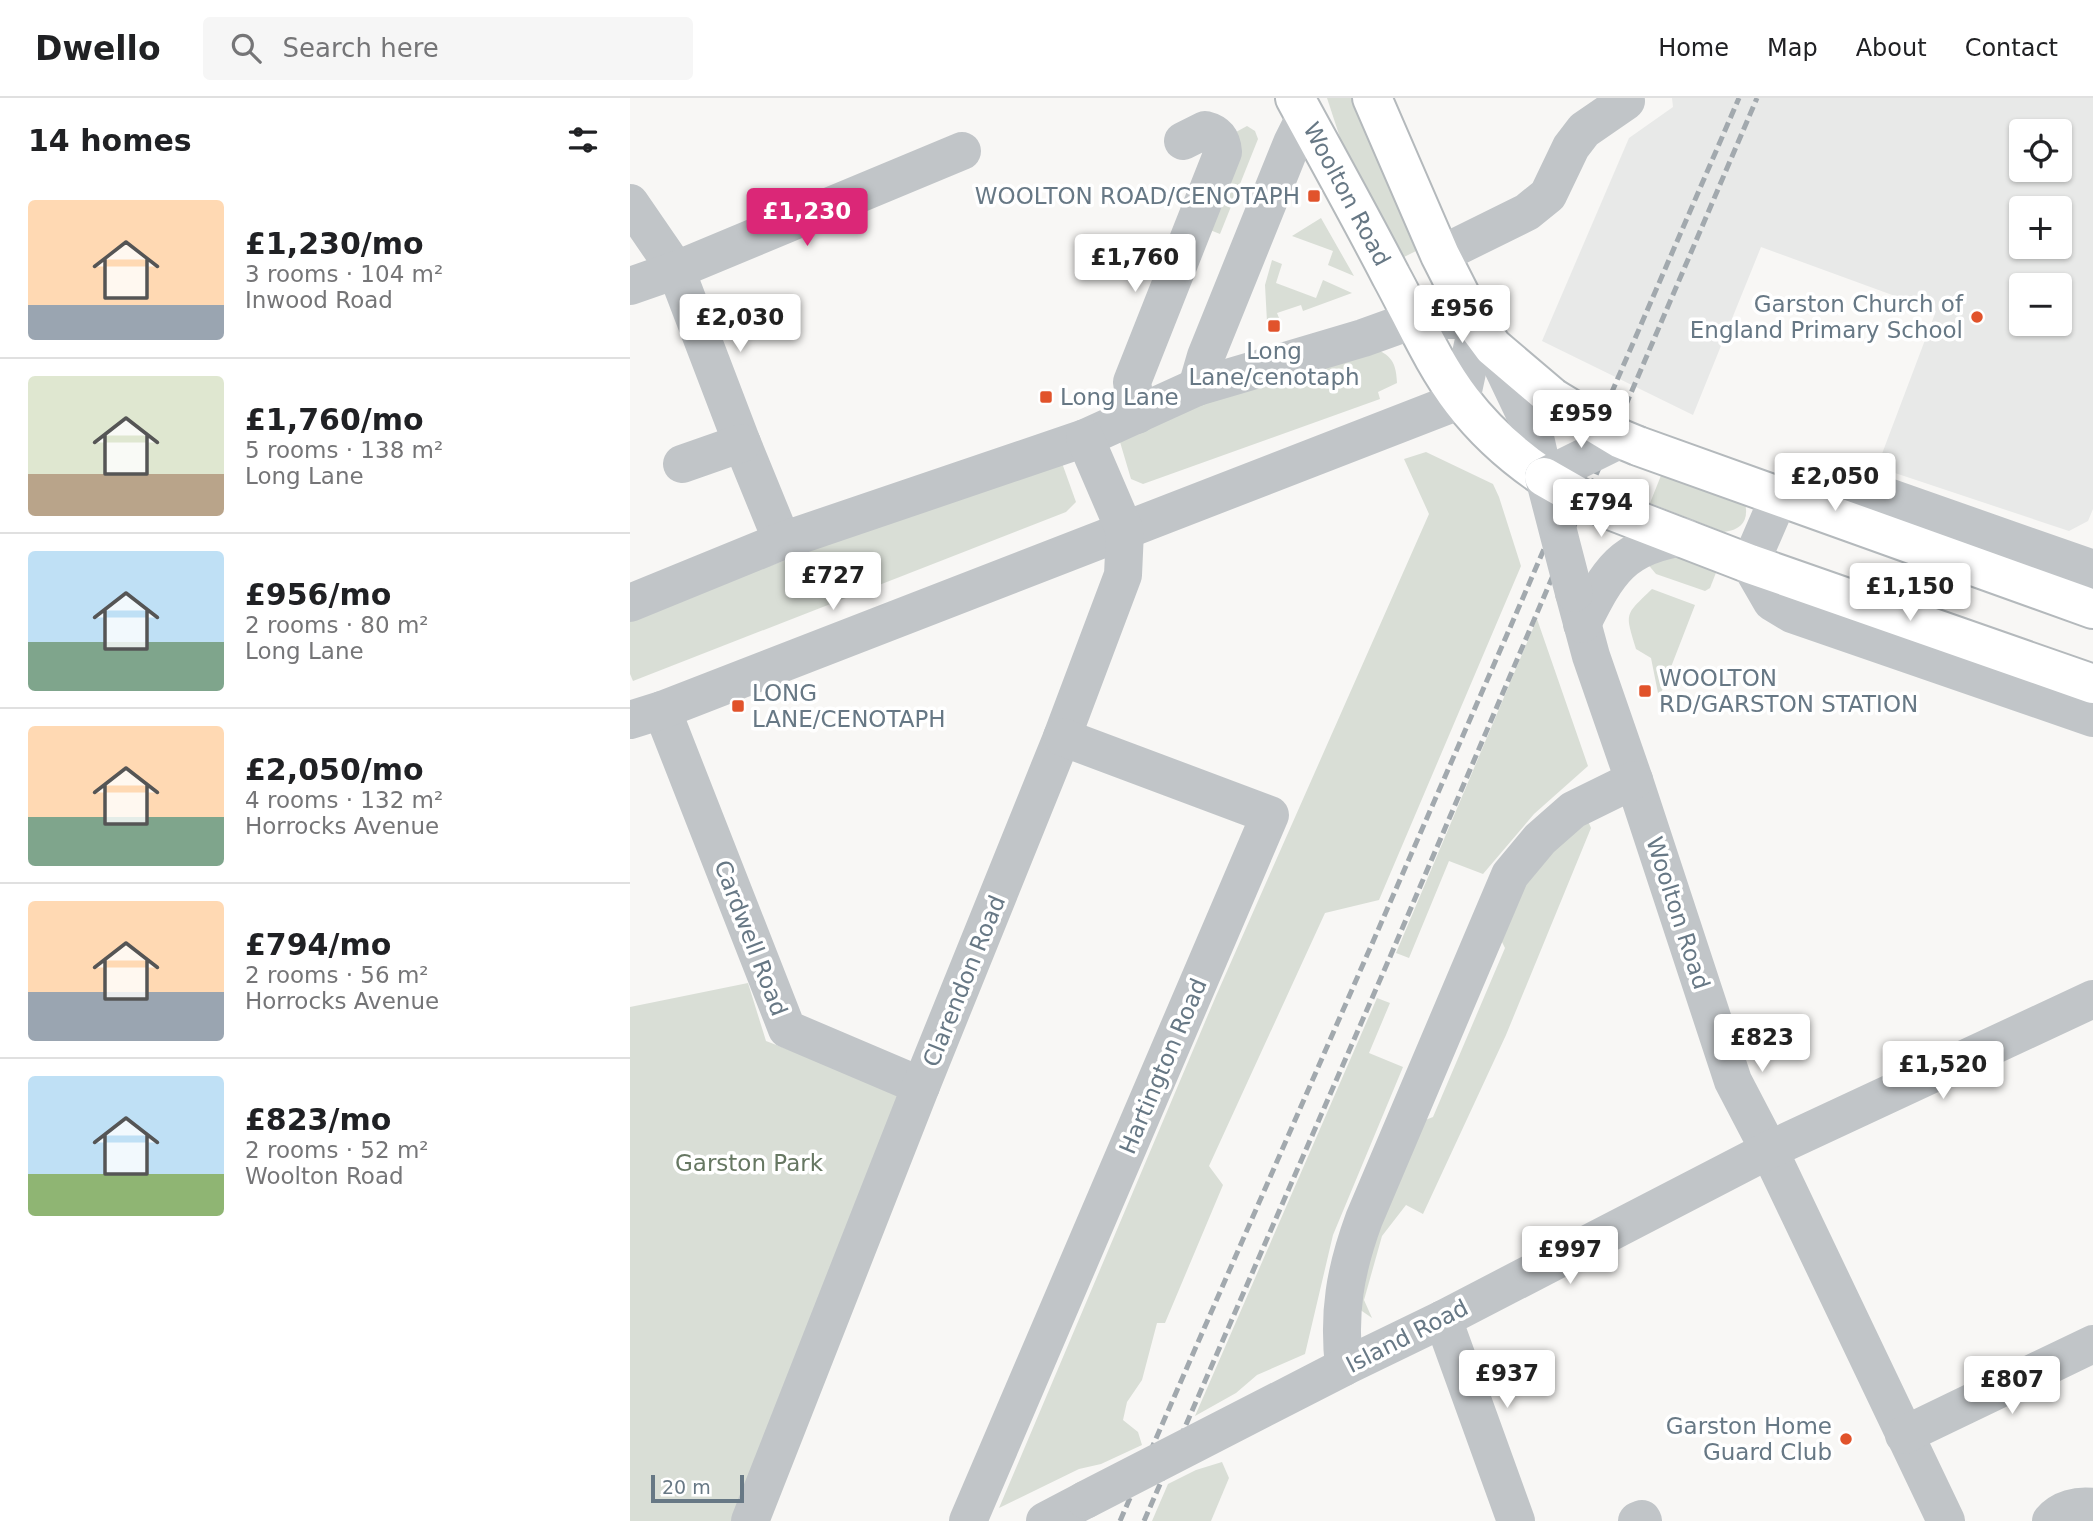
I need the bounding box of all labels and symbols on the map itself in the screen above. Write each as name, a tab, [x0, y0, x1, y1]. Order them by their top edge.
street label: Woolton Road	[1298, 118, 1396, 270]
place label: WOOLTON ROAD/CENOTAPH	[975, 183, 1300, 209]
pin: £1,230	[750, 188, 864, 248]
marker: WOOLTON ROAD/CENOTAPH	[1306, 188, 1322, 204]
pin: £1,760	[1078, 234, 1192, 294]
pin: £956	[1421, 286, 1503, 345]
place label: Garston Church of England Primary School	[1690, 291, 1964, 343]
pin: £2,030	[683, 294, 797, 354]
marker: Garston Church of England Primary School	[1969, 309, 1985, 325]
marker: Long Lane/cenotaph	[1266, 318, 1282, 334]
place label: Long Lane/cenotaph	[1188, 338, 1360, 390]
place label: Long Lane	[1060, 384, 1179, 410]
marker: Long Lane	[1038, 389, 1054, 405]
pin: £959	[1540, 390, 1622, 450]
pin: £2,050	[1778, 454, 1892, 513]
pin: £794	[1560, 480, 1642, 539]
pin: £727	[792, 552, 874, 612]
pin: £1,150	[1853, 564, 1967, 623]
place label: WOOLTON RD/GARSTON STATION	[1659, 665, 1918, 717]
place label: LONG LANE/CENOTAPH	[752, 680, 946, 732]
marker: WOOLTON RD/GARSTON STATION	[1637, 683, 1653, 699]
marker: LONG LANE/CENOTAPH	[730, 698, 746, 714]
street label: Woolton Road	[1641, 834, 1715, 992]
street label: Cardwell Road	[709, 857, 793, 1019]
street label: Clarendon Road	[918, 892, 1010, 1070]
street label: Hartington Road	[1114, 974, 1212, 1158]
pin: £823	[1721, 1014, 1803, 1074]
pin: £1,520	[1886, 1042, 2000, 1101]
park label: Garston Park	[675, 1150, 824, 1176]
pin: £997	[1529, 1226, 1611, 1286]
street label: Island Road	[1342, 1294, 1472, 1378]
pin: £937	[1466, 1350, 1548, 1410]
pin: £807	[1971, 1356, 2053, 1416]
place label: Garston Home Guard Club	[1666, 1413, 1832, 1465]
marker: Garston Home Guard Club	[1838, 1431, 1854, 1447]
scale bar	[651, 1472, 744, 1504]

